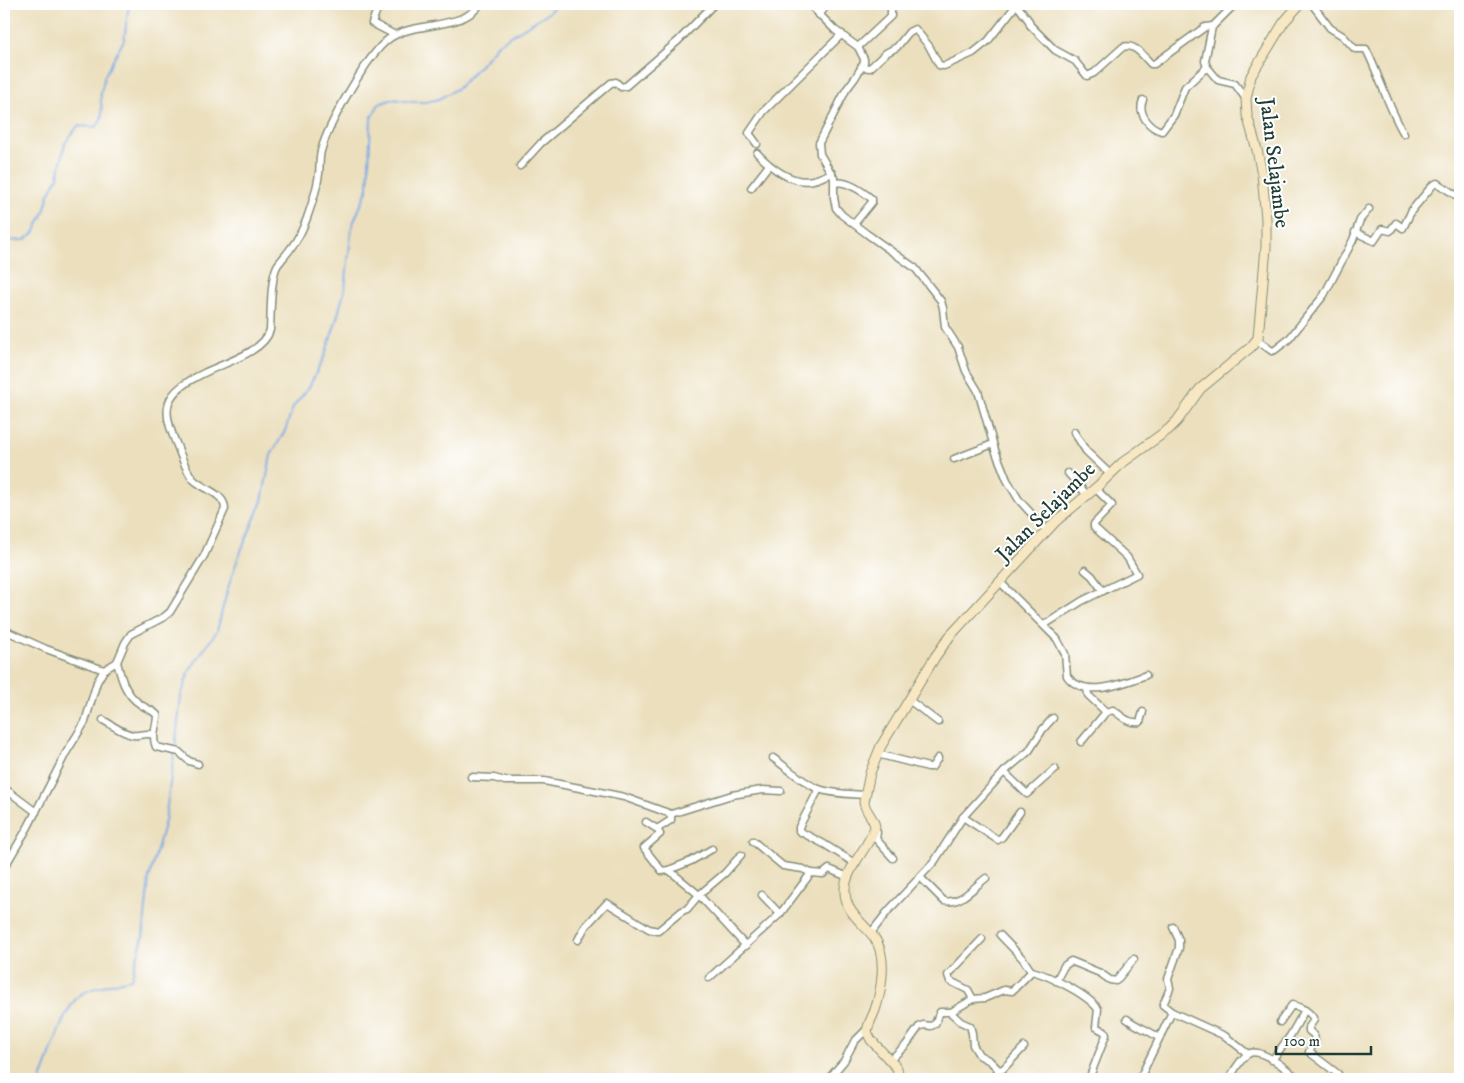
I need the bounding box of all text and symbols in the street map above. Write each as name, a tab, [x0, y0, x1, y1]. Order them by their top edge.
street label: Jalan Selajambe	[1253, 95, 1295, 230]
street label: Jalan Selajambe	[989, 456, 1102, 569]
scale bar	[1276, 1023, 1372, 1055]
text: 100 m	[1284, 1032, 1320, 1051]

